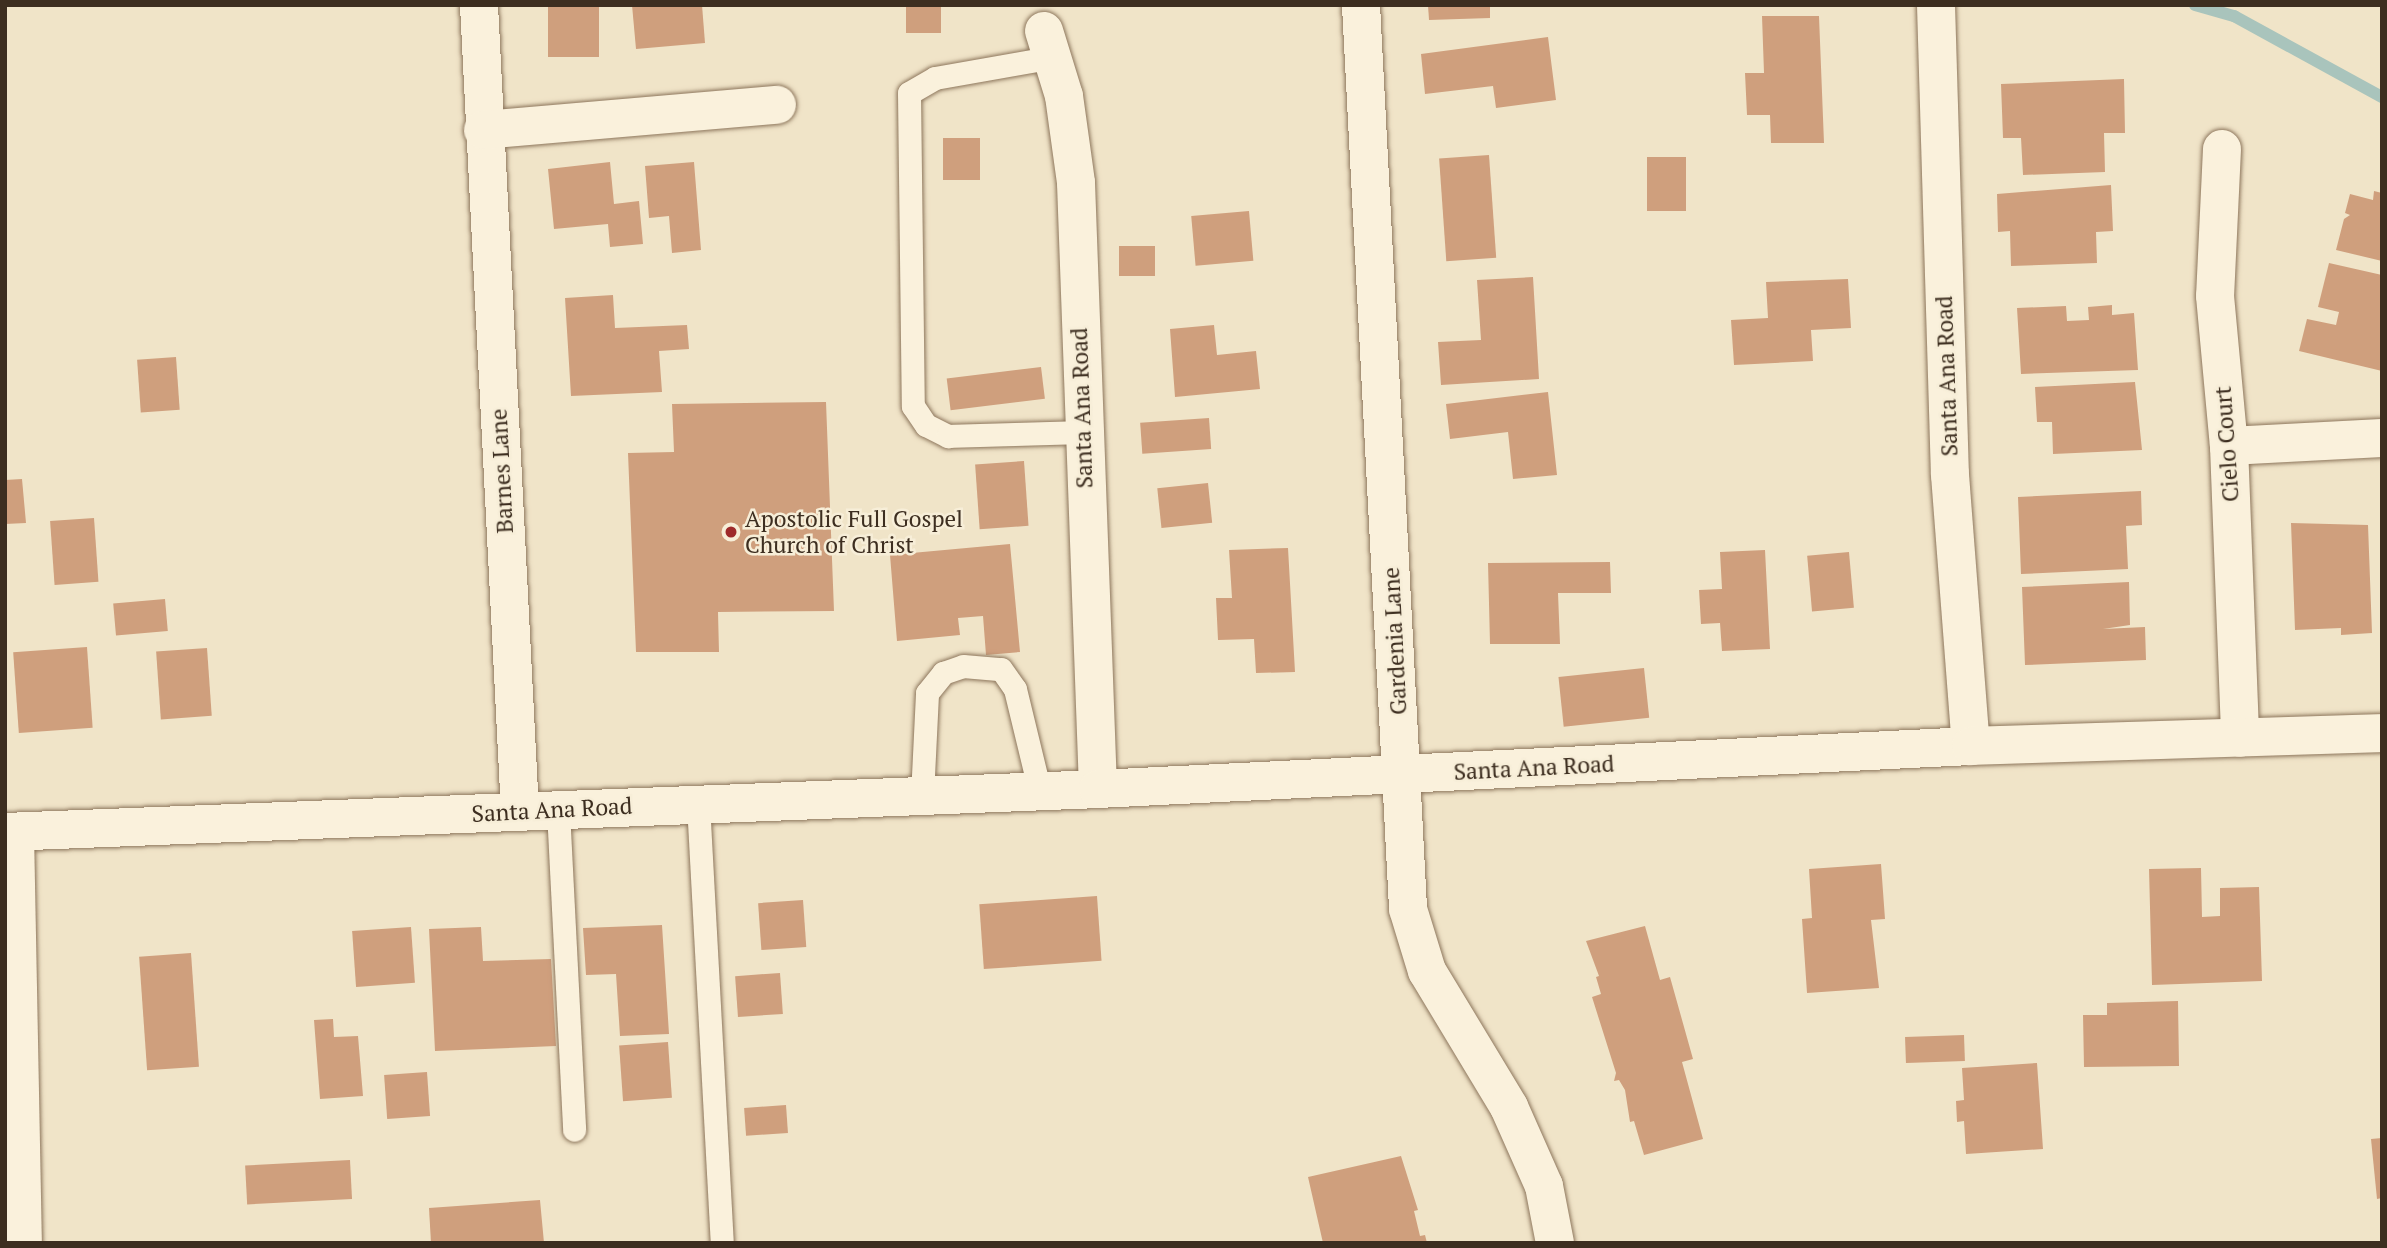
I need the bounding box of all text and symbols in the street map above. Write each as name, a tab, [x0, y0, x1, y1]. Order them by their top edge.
street label: Santa Ana Road	[1930, 295, 1964, 457]
street label: Santa Ana Road	[1065, 327, 1099, 489]
street label: Cielo Court	[2209, 385, 2245, 503]
street label: Barnes Lane	[485, 408, 519, 534]
place label: Apostolic Full Gospel Church of Christ	[745, 505, 963, 559]
marker: Apostolic Full Gospel Church of Christ	[723, 524, 739, 540]
street label: Gardenia Lane	[1377, 566, 1413, 716]
street label: Santa Ana Road	[1453, 750, 1615, 786]
street label: Santa Ana Road	[471, 792, 633, 828]

